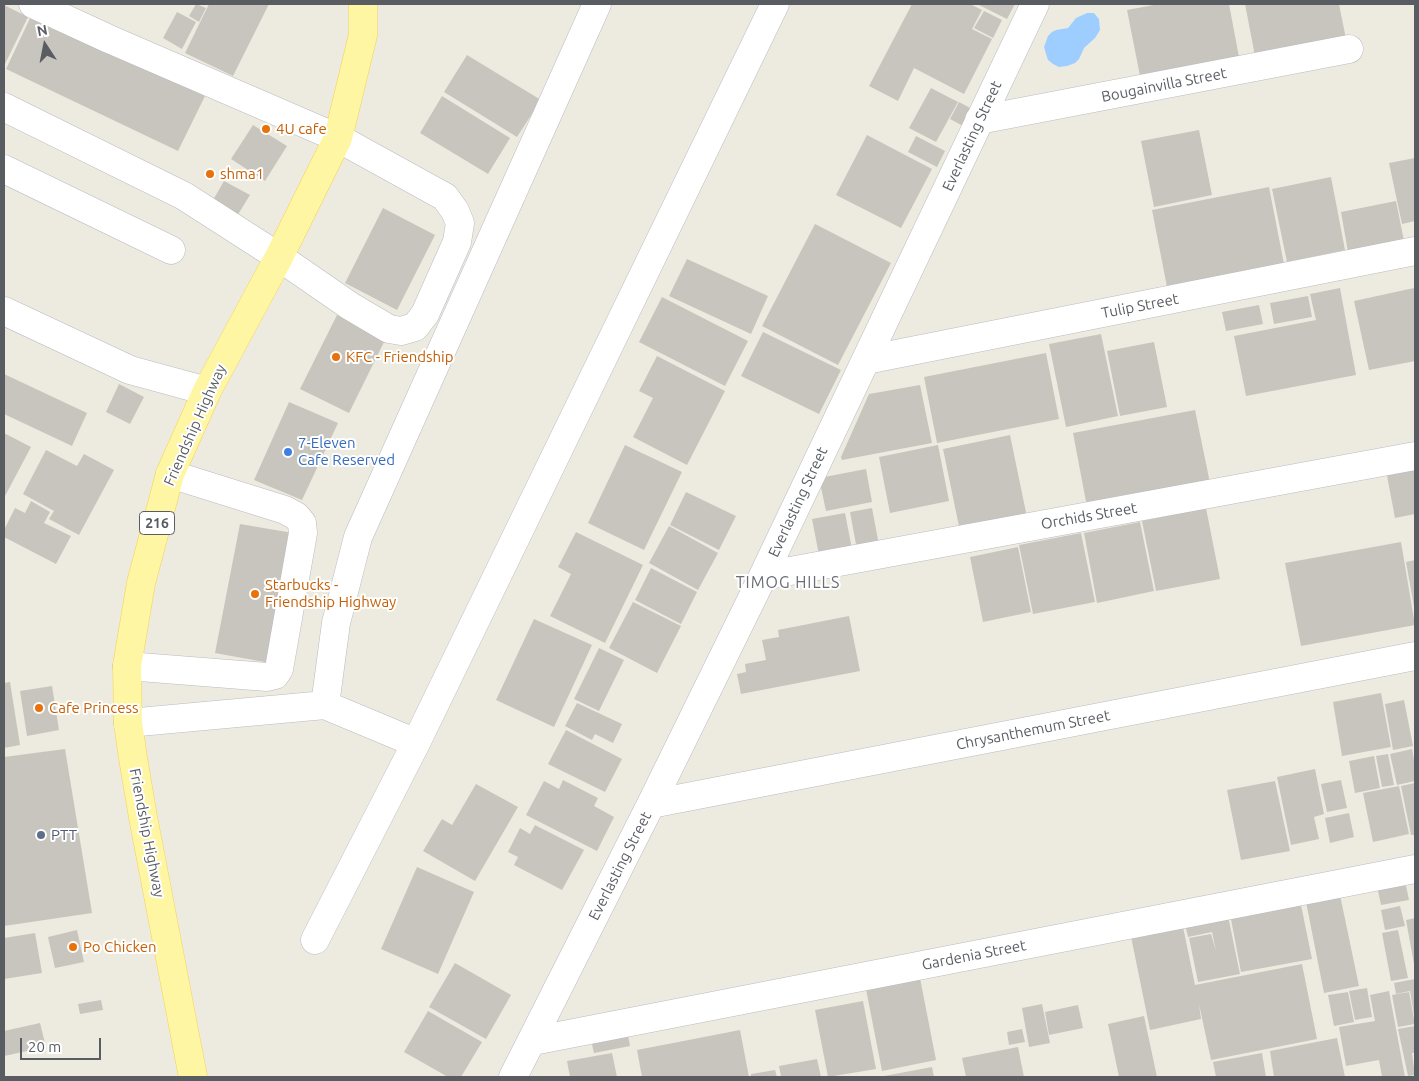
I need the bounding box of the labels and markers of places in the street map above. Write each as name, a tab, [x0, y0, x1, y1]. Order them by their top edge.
place label: 4U cafe	[276, 120, 327, 138]
marker: 4U cafe	[260, 123, 272, 135]
place label: shma1	[220, 165, 264, 183]
marker: shma1	[204, 168, 216, 180]
place label: KFC - Friendship	[346, 348, 453, 366]
marker: KFC - Friendship	[330, 351, 342, 363]
place label: 7-Eleven Cafe Reserved	[298, 434, 395, 469]
marker: 7-Eleven Cafe Reserved	[282, 446, 294, 458]
place label: Starbucks - Friendship Highway	[265, 576, 396, 611]
marker: Starbucks - Friendship Highway	[249, 588, 261, 600]
place label: Cafe Princess	[49, 699, 138, 717]
marker: Cafe Princess	[33, 702, 45, 714]
place label: PTT	[51, 826, 77, 844]
marker: PTT	[35, 829, 47, 841]
place label: Po Chicken	[83, 938, 157, 956]
marker: Po Chicken	[67, 941, 79, 953]

